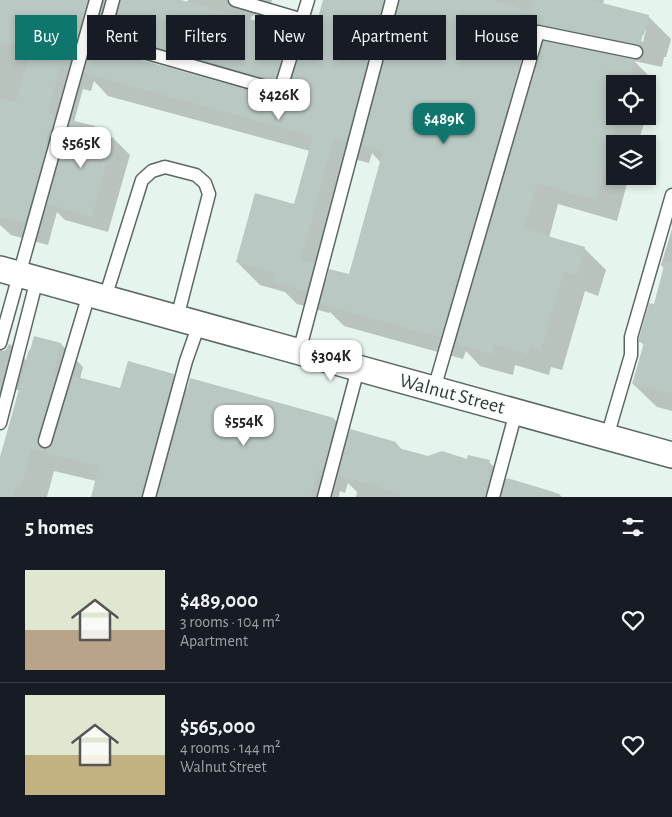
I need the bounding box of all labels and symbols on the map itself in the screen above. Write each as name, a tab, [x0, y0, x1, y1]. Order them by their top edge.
pin: $426K	[244, 78, 314, 121]
pin: $489K	[409, 102, 479, 145]
pin: $565K	[46, 126, 116, 169]
pin: $304K	[296, 340, 366, 382]
street label: Walnut Street	[397, 370, 507, 418]
pin: $554K	[209, 404, 279, 447]

